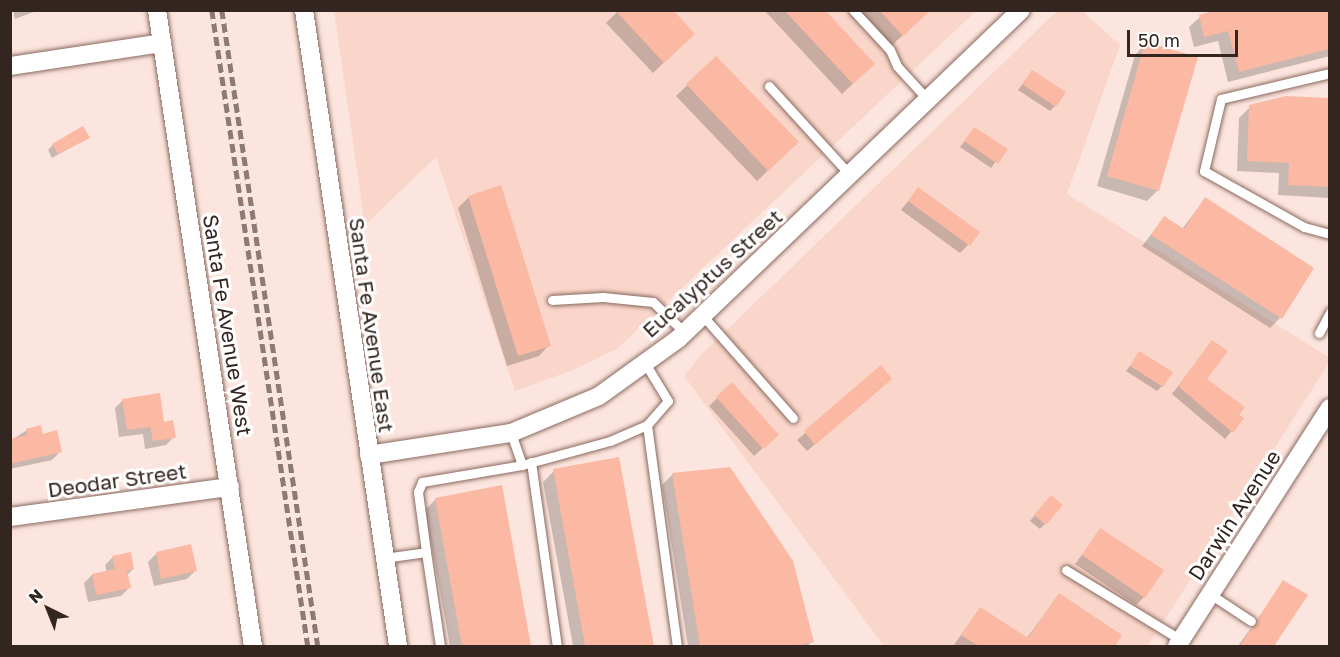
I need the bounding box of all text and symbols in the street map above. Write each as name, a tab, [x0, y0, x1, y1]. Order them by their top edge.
scale bar	[1130, 18, 1241, 56]
text: 50 m	[1138, 29, 1180, 51]
street label: Eucalyptus Street	[637, 204, 787, 342]
street label: Santa Fe Avenue West	[198, 213, 258, 437]
street label: Santa Fe Avenue East	[344, 216, 400, 434]
street label: Darwin Avenue	[1183, 445, 1285, 585]
street label: Deodar Street	[46, 458, 188, 502]
north arrow	[18, 579, 78, 639]
text: N	[24, 584, 47, 607]

